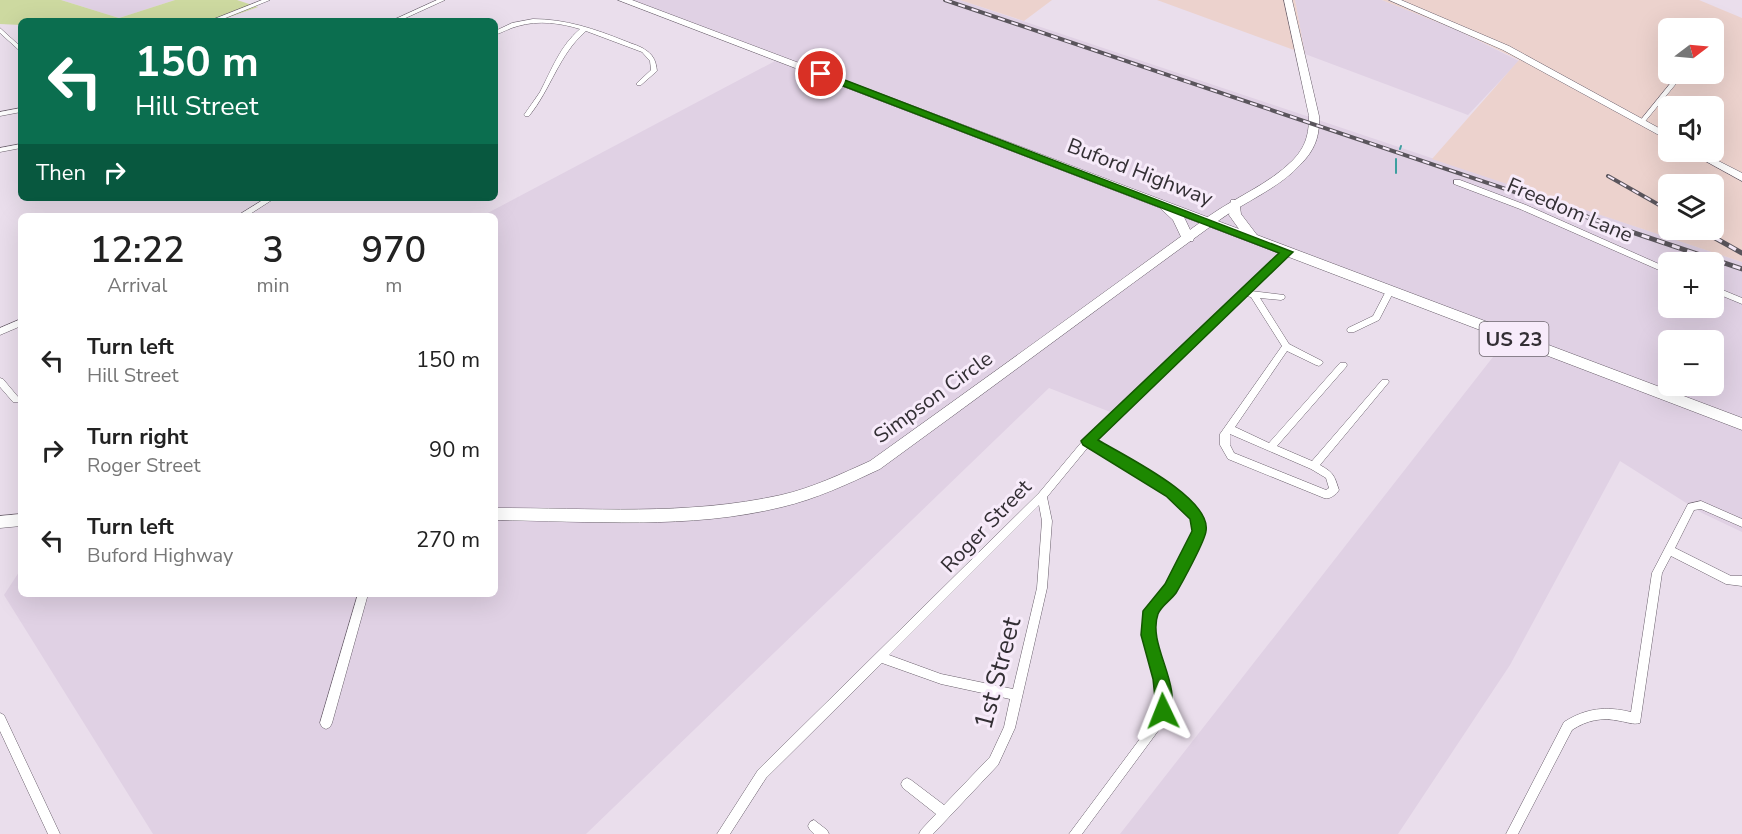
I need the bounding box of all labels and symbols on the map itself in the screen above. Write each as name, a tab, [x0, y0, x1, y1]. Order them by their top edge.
north arrow	[1658, 18, 1724, 84]
pin	[795, 48, 846, 99]
street label: Buford Highway	[1063, 131, 1217, 213]
street label: Freedom Lane	[1503, 171, 1637, 249]
road number: US 23	[1480, 322, 1549, 356]
street label: Simpson Circle	[868, 344, 998, 450]
street label: Roger Street	[935, 473, 1038, 579]
street label: 1st Street	[966, 612, 1029, 733]
position arrow	[1131, 679, 1195, 743]

